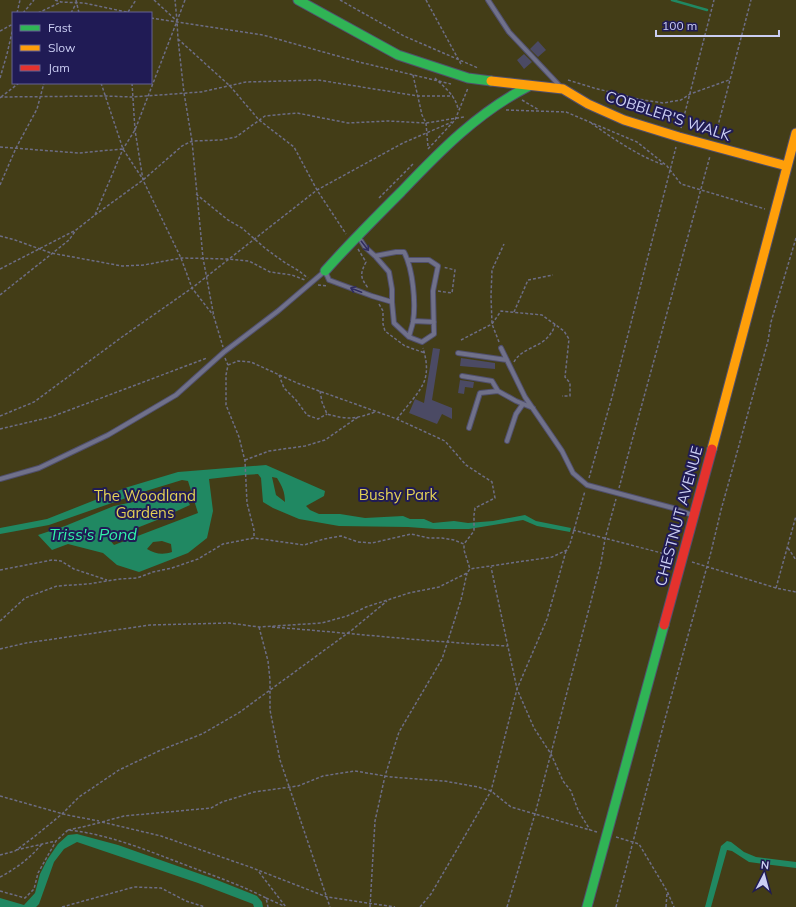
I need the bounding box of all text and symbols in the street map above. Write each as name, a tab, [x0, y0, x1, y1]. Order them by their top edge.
legend	[12, 12, 152, 84]
scale bar	[656, 12, 779, 38]
text: 100 m	[662, 18, 697, 33]
text: Fast	[48, 20, 72, 35]
text: Slow	[48, 40, 76, 55]
text: Jam	[48, 60, 70, 75]
street label: COBBLER'S WALK	[603, 86, 734, 145]
one-way arrow	[361, 241, 370, 251]
one-way arrow	[350, 285, 362, 293]
street label: CHESTNUT AVENUE	[651, 444, 706, 588]
park label: Bushy Park	[359, 485, 438, 504]
park label: The Woodland Gardens	[94, 486, 196, 522]
water label: Triss's Pond	[49, 524, 137, 544]
north arrow	[744, 855, 784, 895]
text: N	[760, 858, 770, 872]

